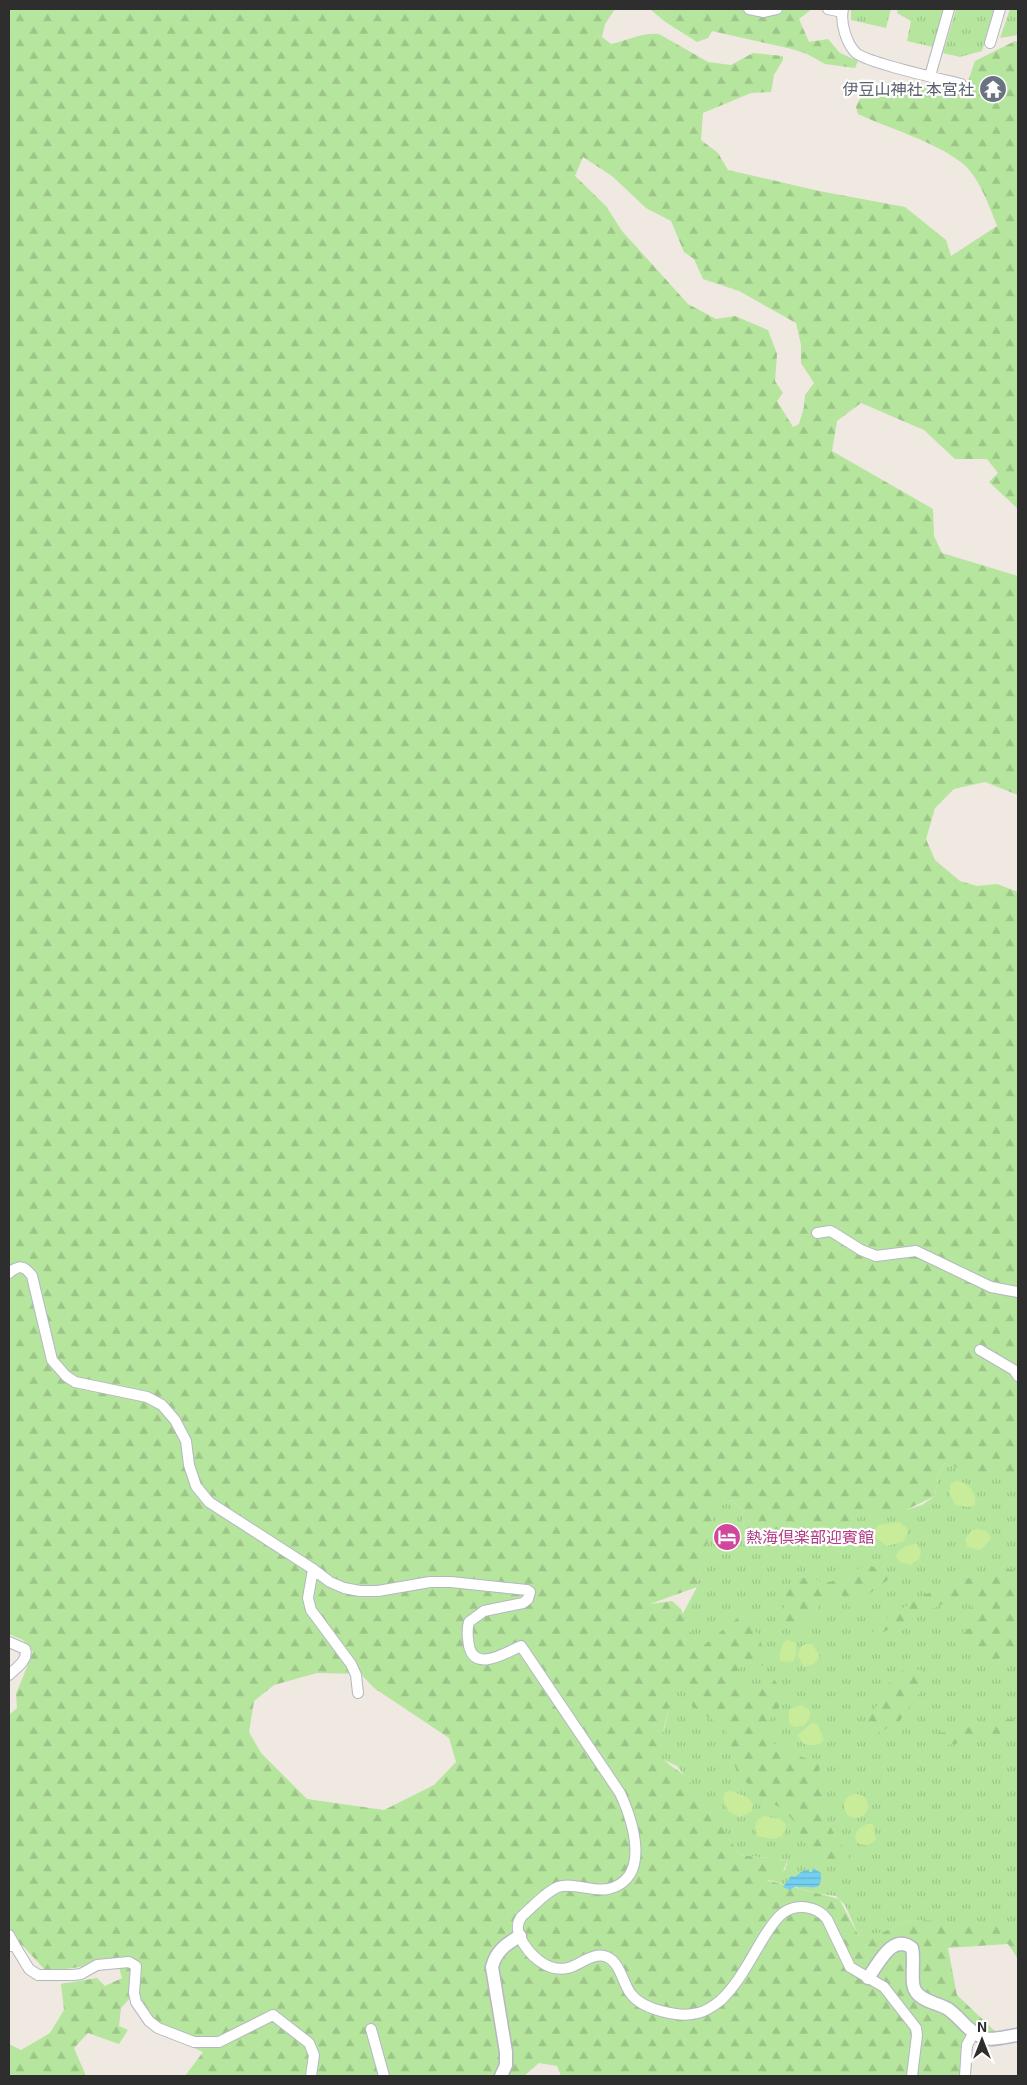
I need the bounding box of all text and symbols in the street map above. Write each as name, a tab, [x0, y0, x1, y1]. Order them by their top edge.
temple icon: 伊豆山神社 本宮社	[978, 74, 1008, 104]
place label: 伊豆山神社 本宮社	[842, 79, 974, 98]
hotel icon: 熱海倶楽部迎賓館	[712, 1522, 742, 1552]
place label: 熱海倶楽部迎賓館	[746, 1527, 874, 1546]
north arrow	[957, 2015, 1007, 2065]
text: N	[977, 2018, 987, 2035]

